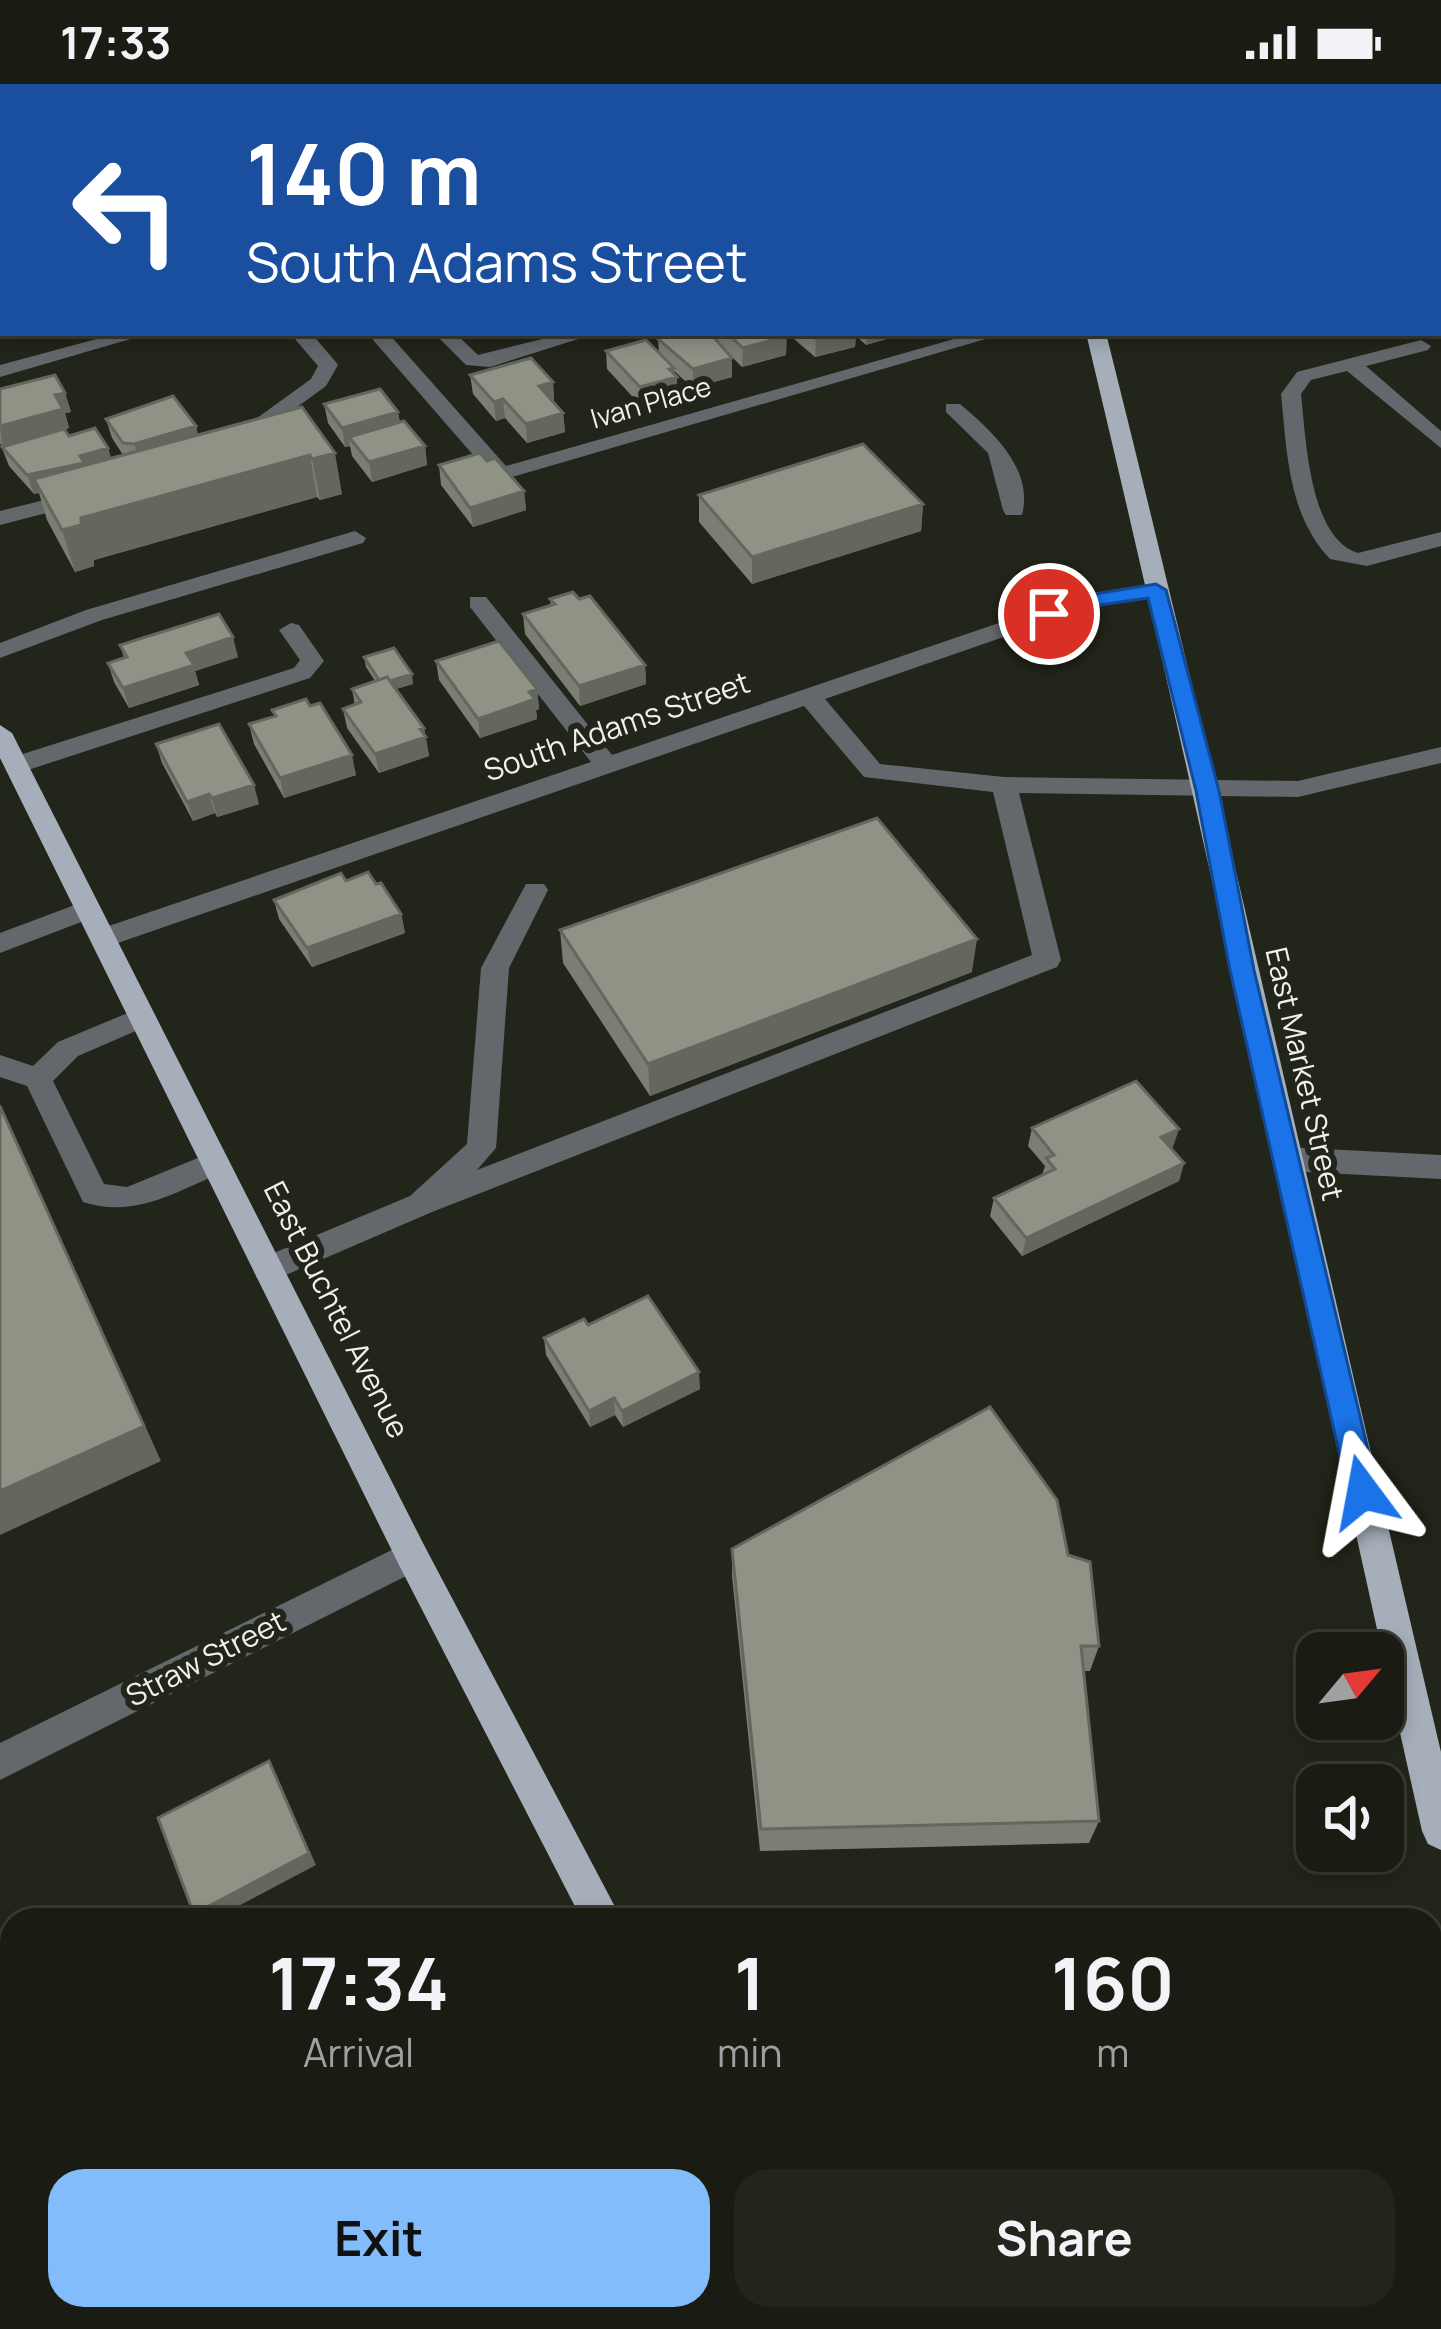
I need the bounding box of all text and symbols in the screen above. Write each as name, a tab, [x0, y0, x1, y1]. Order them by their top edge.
text: 17:33	[60, 11, 171, 73]
text: 140 m	[246, 115, 482, 230]
icon: left	[48, 132, 204, 288]
text: South Adams Street	[246, 224, 748, 298]
street label: Ivan Place	[586, 367, 715, 436]
pin	[998, 563, 1100, 665]
icon: arrive	[1016, 581, 1082, 647]
street label: South Adams Street	[478, 661, 755, 790]
street label: East Market Street	[1256, 943, 1355, 1204]
street label: East Buchtel Avenue	[255, 1174, 420, 1445]
position arrow	[1300, 1429, 1426, 1555]
street label: Straw Street	[119, 1600, 292, 1715]
north arrow	[1296, 1632, 1404, 1740]
map controls	[1296, 1632, 1404, 1872]
button: sound	[1296, 1764, 1404, 1872]
text: 17:34	[268, 1933, 449, 2032]
text: 1	[734, 1933, 766, 2032]
text: 160	[1051, 1933, 1175, 2032]
text: Arrival	[303, 2025, 414, 2079]
text: min	[717, 2025, 782, 2079]
text: m	[1096, 2025, 1129, 2079]
button: Exit	[48, 2169, 710, 2307]
button: Share	[734, 2169, 1395, 2307]

